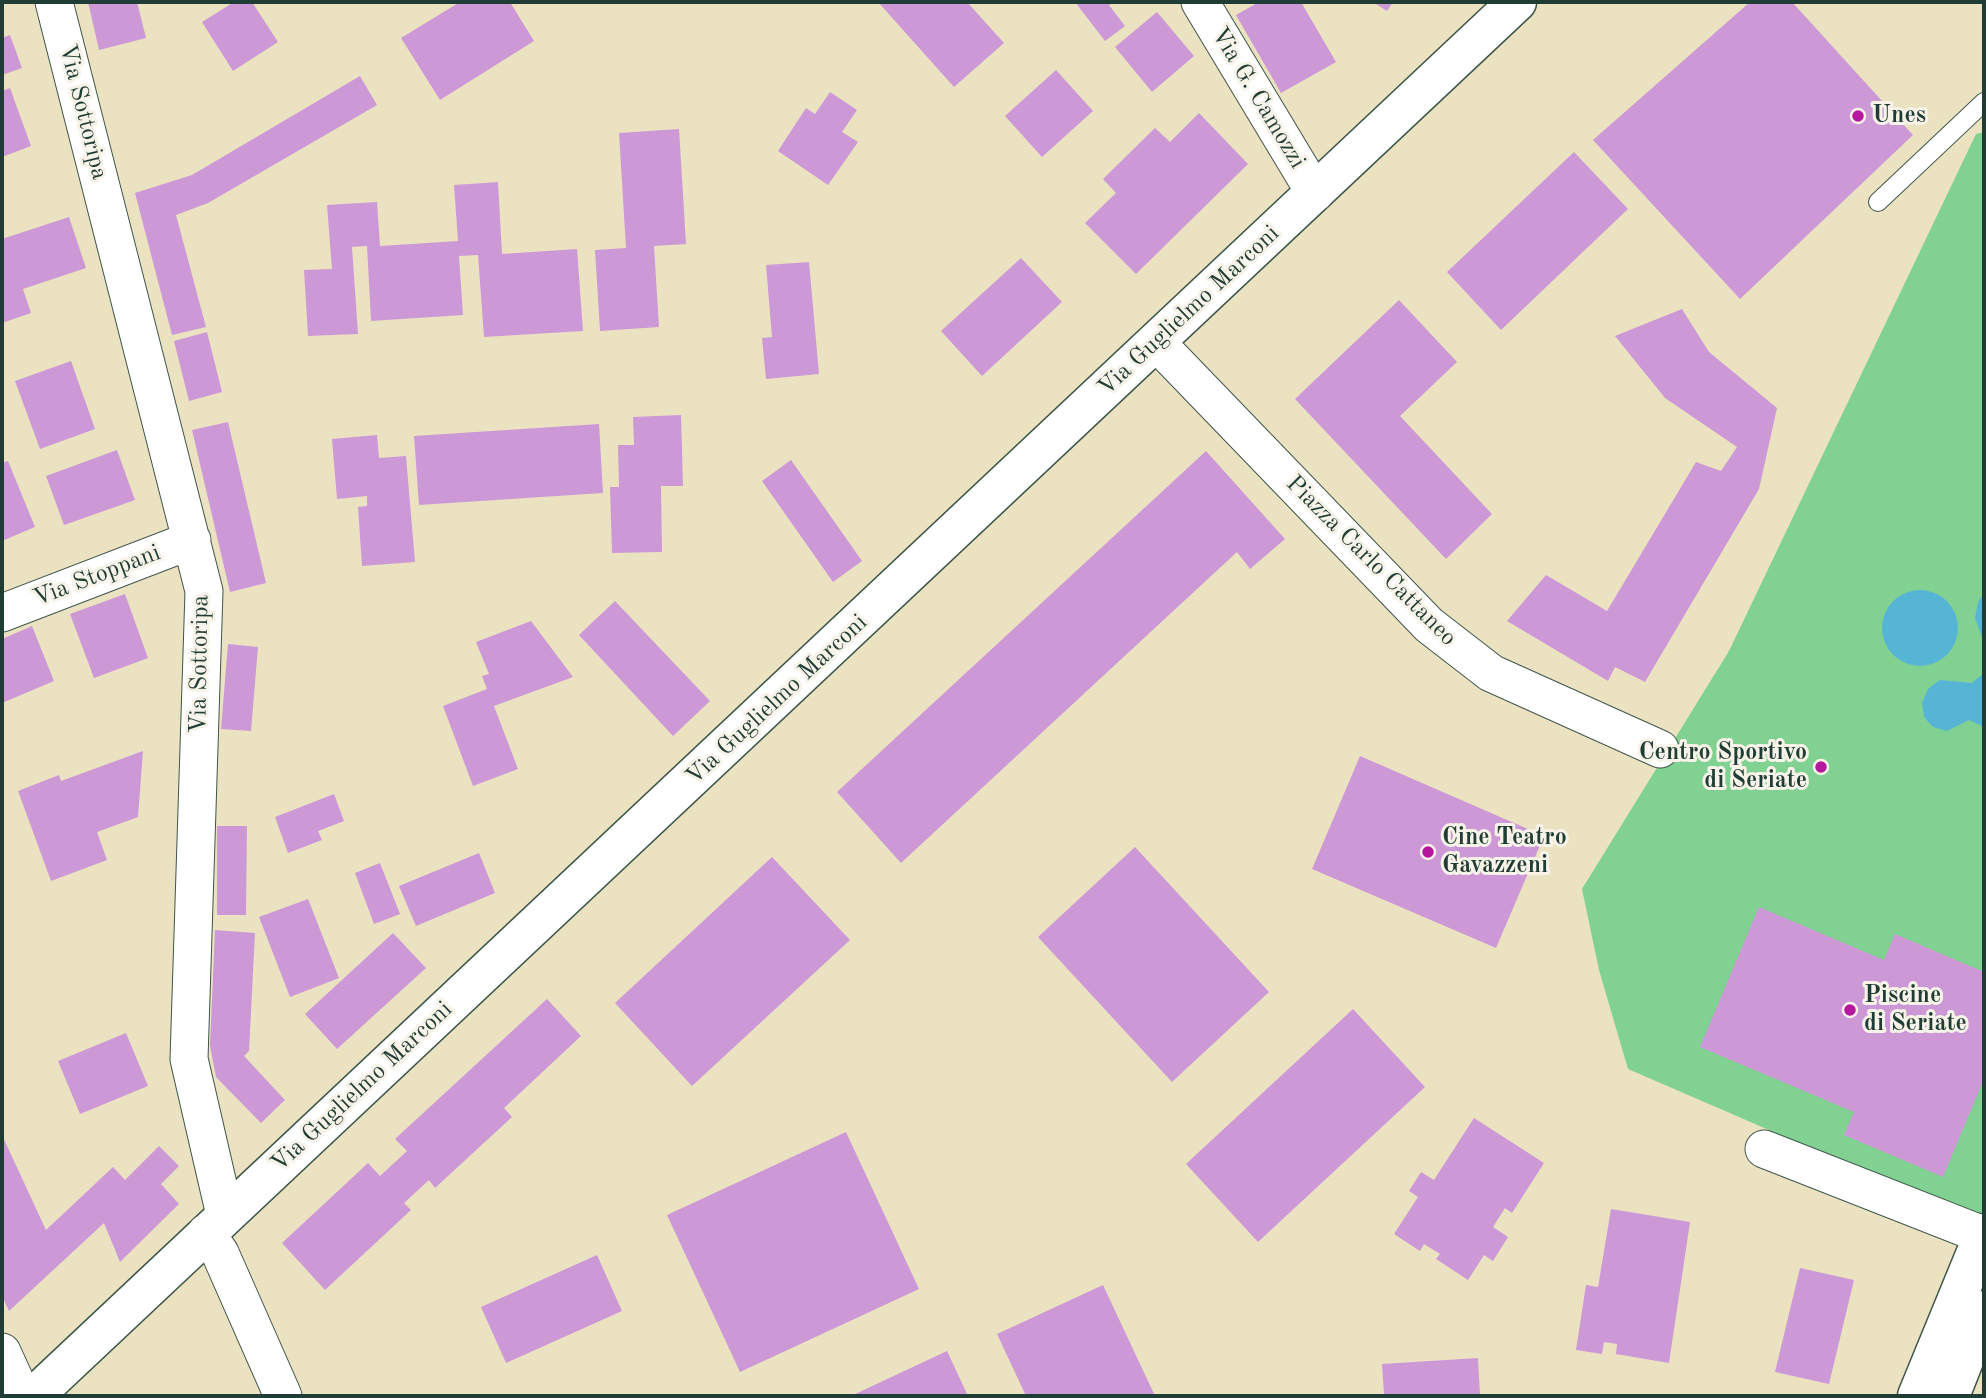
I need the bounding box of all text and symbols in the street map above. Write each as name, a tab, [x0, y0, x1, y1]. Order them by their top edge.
street label: Via G. Camozzi	[1205, 22, 1311, 174]
street label: Via Sottoripa	[52, 41, 114, 183]
place label: Unes	[1872, 102, 1926, 130]
marker: Unes	[1850, 108, 1866, 124]
street label: Via Guglielmo Marconi	[1092, 220, 1286, 402]
street label: Piazza Carlo Cattaneo	[1280, 470, 1462, 652]
street label: Via Stoppani	[29, 539, 165, 613]
street label: Via Sottoripa	[184, 594, 216, 734]
street label: Via Guglielmo Marconi	[680, 609, 874, 791]
place label: Centro Sportivo di Seriate	[1639, 739, 1807, 795]
marker: Centro Sportivo di Seriate	[1813, 759, 1829, 775]
place label: Cine Teatro Gavazzeni	[1442, 824, 1567, 880]
marker: Cine Teatro Gavazzeni	[1420, 844, 1436, 860]
place label: Piscine di Seriate	[1864, 982, 1967, 1038]
street label: Via Guglielmo Marconi	[265, 996, 459, 1178]
marker: Piscine di Seriate	[1842, 1002, 1858, 1018]

